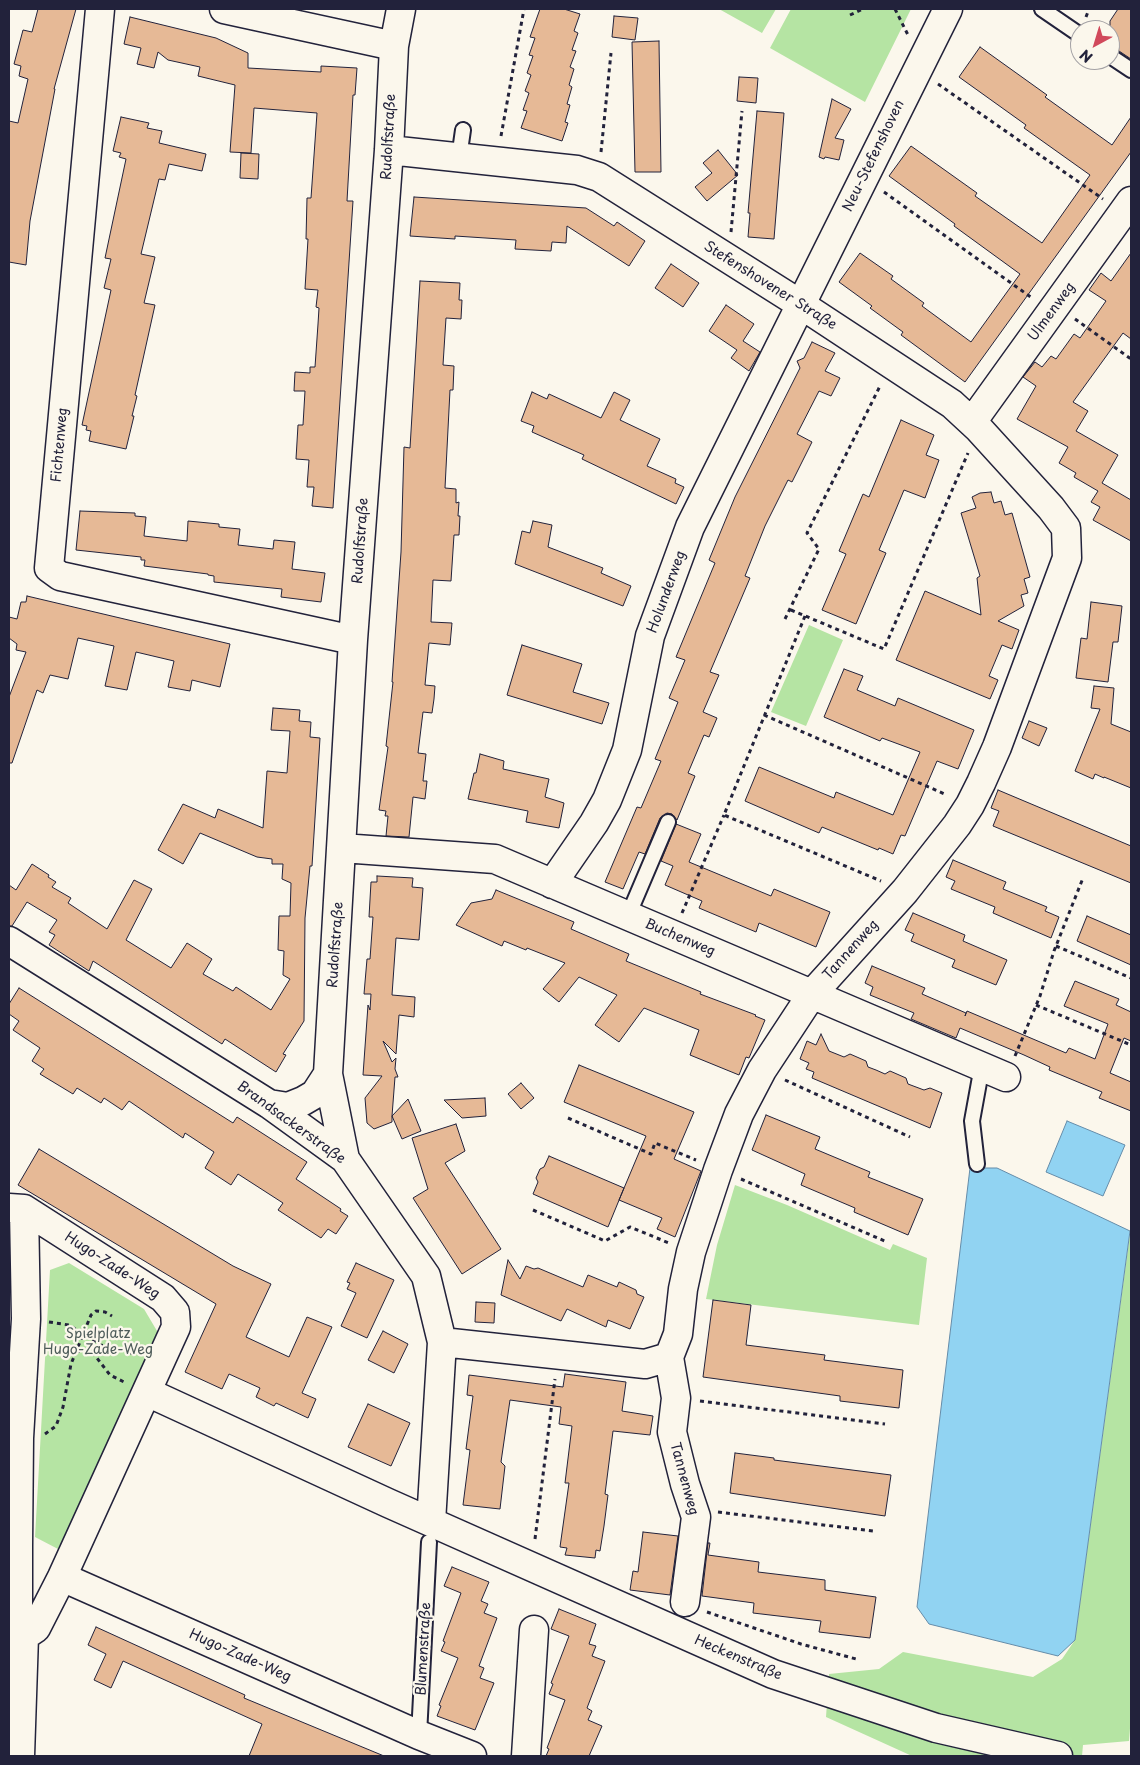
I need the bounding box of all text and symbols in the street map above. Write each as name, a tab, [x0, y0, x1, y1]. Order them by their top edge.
north arrow	[1070, 20, 1120, 70]
text: N	[1075, 45, 1097, 68]
street label: Rudolfstraße	[378, 93, 400, 181]
street label: Neu-Stefenshoven	[840, 97, 908, 215]
street label: Stefenshovener Straße	[700, 238, 840, 334]
street label: Ulmenweg	[1025, 279, 1079, 345]
street label: Fichtenweg	[48, 407, 72, 483]
street label: Rudolfstraße	[350, 497, 372, 585]
street label: Holunderweg	[644, 548, 690, 636]
street label: Rudolfstraße	[325, 901, 347, 989]
street label: Buchenweg	[642, 916, 718, 960]
street label: Tannenweg	[820, 917, 882, 983]
street label: Brandsackerstraße	[234, 1078, 348, 1168]
street label: Hugo-Zade-Weg	[61, 1229, 163, 1303]
park label: Spielplatz Hugo-Zade-Weg	[43, 1326, 153, 1358]
street label: Tannenweg	[666, 1441, 702, 1517]
street label: Blumenstraße	[413, 1602, 435, 1696]
street label: Hugo-Zade-Weg	[186, 1626, 294, 1686]
street label: Heckenstraße	[692, 1632, 784, 1684]

